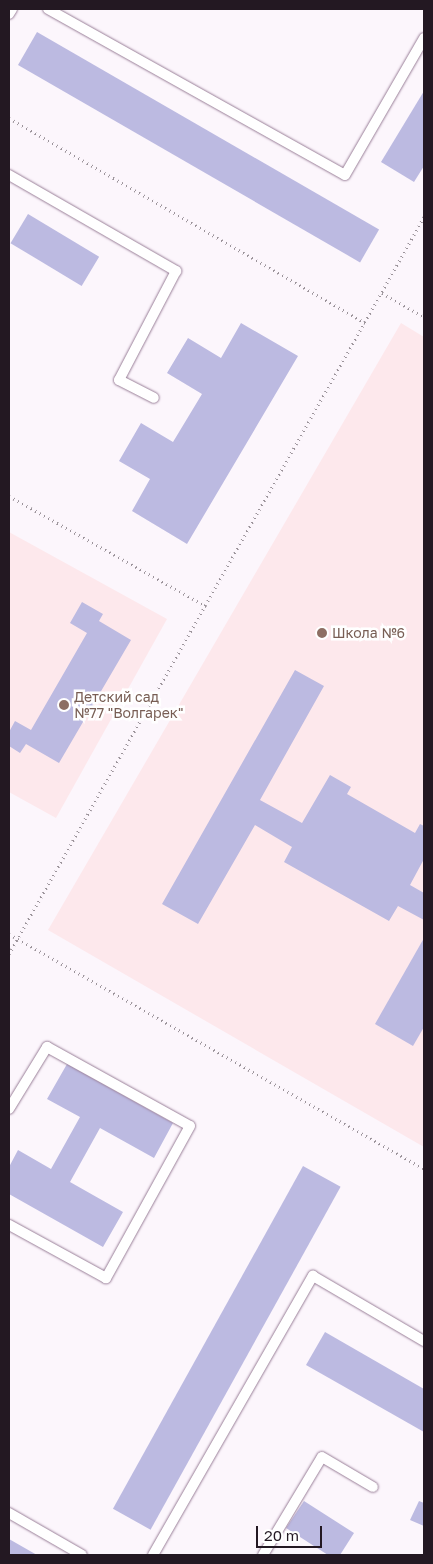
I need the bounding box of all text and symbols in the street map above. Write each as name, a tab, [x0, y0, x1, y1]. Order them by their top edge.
place label: Школа №6	[332, 625, 405, 641]
marker: Школа №6	[316, 627, 328, 639]
place label: Детский сад №77 "Волгарек"	[74, 689, 184, 722]
marker: Детский сад №77 "Волгарек"	[58, 699, 70, 711]
scale bar	[258, 1516, 324, 1548]
text: 20 m	[264, 1526, 299, 1544]

